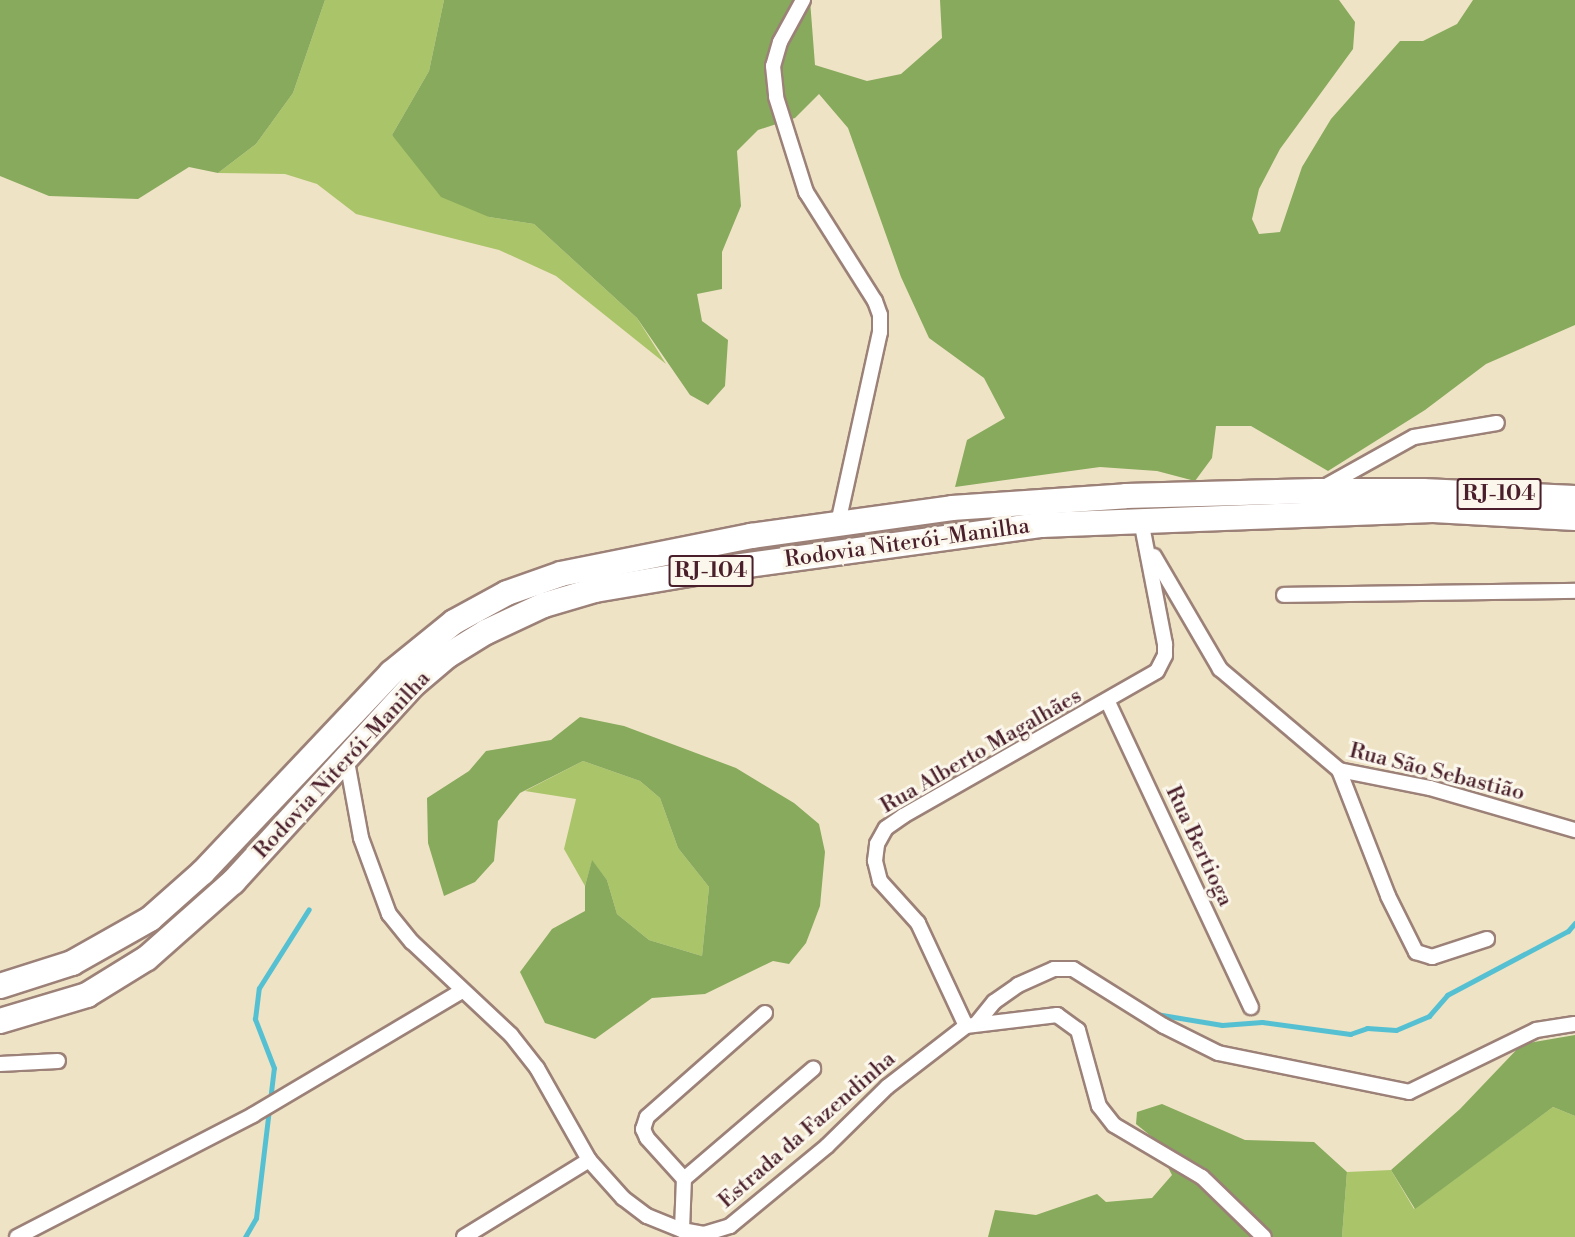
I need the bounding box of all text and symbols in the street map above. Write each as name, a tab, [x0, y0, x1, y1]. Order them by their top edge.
road number: RJ-104	[1456, 476, 1543, 512]
street label: Rodovia Niterói-Manilha	[783, 513, 1031, 573]
road number: RJ-104	[668, 553, 754, 589]
street label: Rodovia Niterói-Manilha	[248, 666, 436, 864]
street label: Rua Alberto Magalhães	[876, 683, 1086, 819]
street label: Rua São Sebastião	[1347, 737, 1527, 807]
street label: Rua Bertioga	[1160, 781, 1238, 911]
street label: Estrada da Fazendinha	[713, 1046, 901, 1214]

